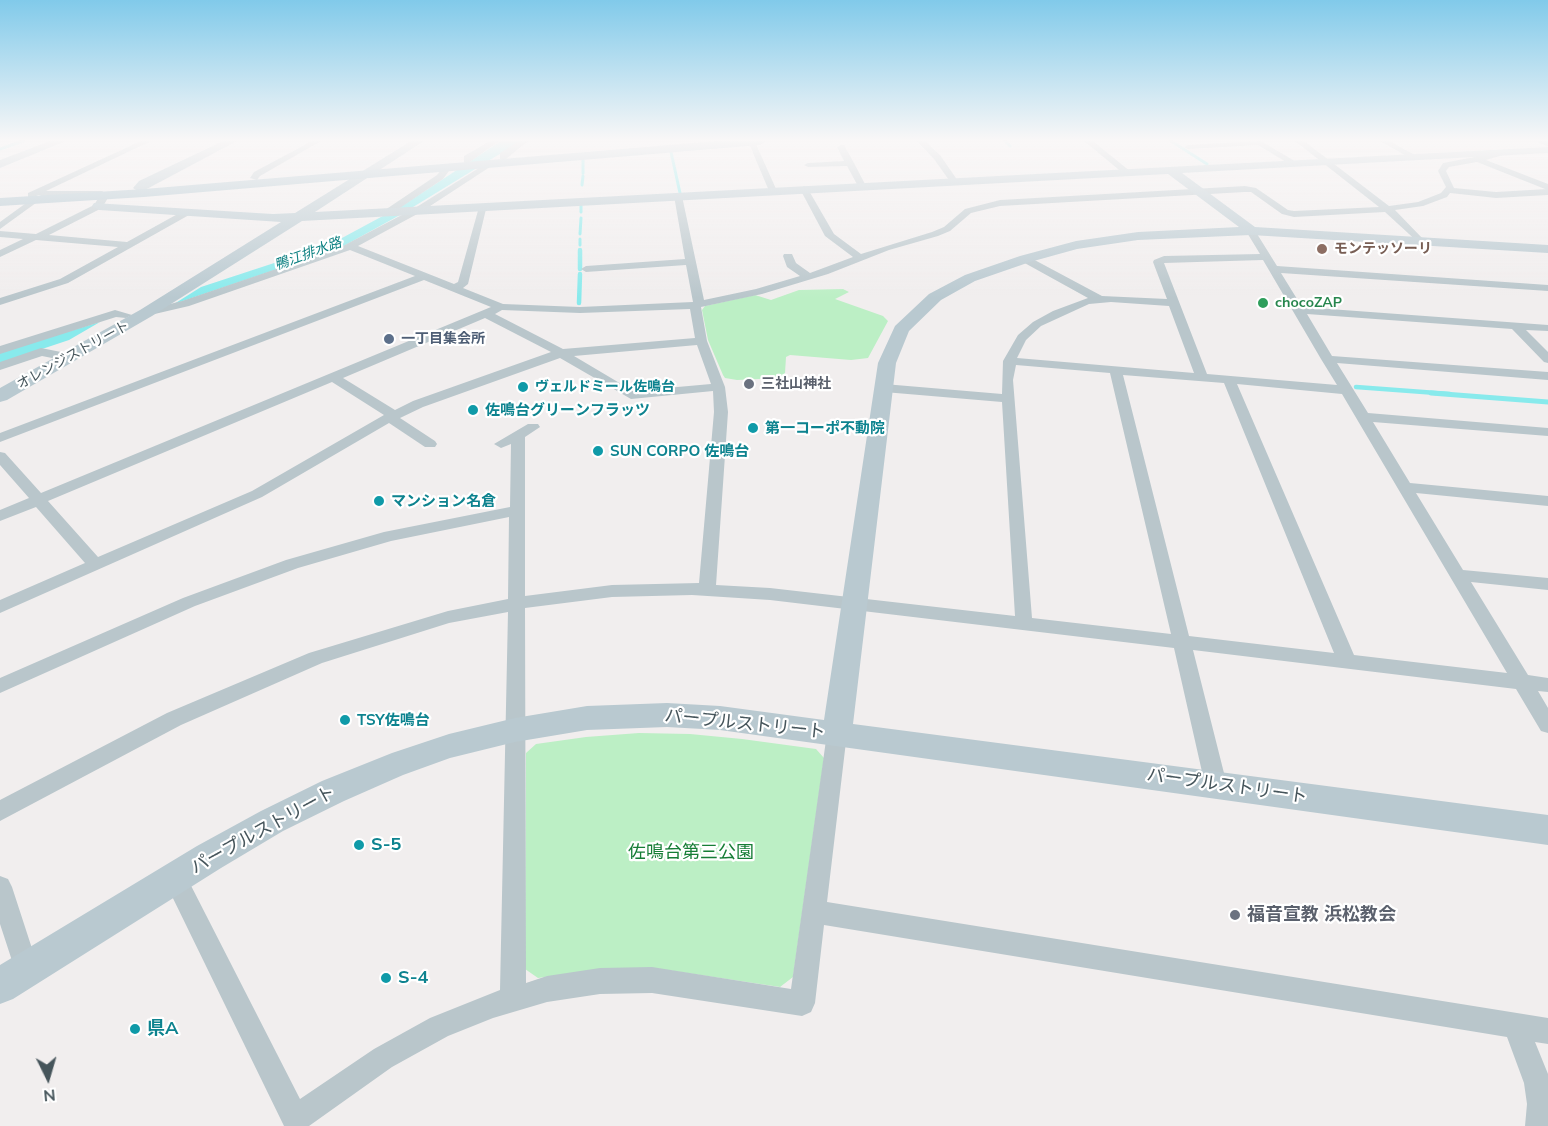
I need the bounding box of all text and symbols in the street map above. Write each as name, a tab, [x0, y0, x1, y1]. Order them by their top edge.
water label: 鴨江排水路	[272, 234, 344, 274]
place label: モンテッソーリ	[1334, 241, 1432, 257]
marker: モンテッソーリ	[1315, 242, 1329, 256]
place label: chocoZAP	[1275, 295, 1342, 311]
marker: chocoZAP	[1256, 296, 1270, 310]
street label: オレンジストリート	[14, 317, 132, 393]
place label: 一丁目集会所	[401, 331, 485, 347]
marker: 一丁目集会所	[382, 332, 396, 346]
place label: 三社山神社	[761, 376, 831, 392]
marker: 三社山神社	[742, 377, 756, 391]
place label: ヴェルドミール佐鳴台	[535, 379, 675, 395]
marker: ヴェルドミール佐鳴台	[516, 380, 530, 394]
place label: 佐鳴台グリーンフラッツ	[485, 401, 650, 419]
marker: 佐鳴台グリーンフラッツ	[466, 403, 480, 417]
place label: 第一コーポ不動院	[765, 419, 885, 437]
marker: 第一コーポ不動院	[746, 421, 760, 435]
place label: SUN CORPO 佐鳴台	[610, 442, 749, 460]
marker: SUN CORPO 佐鳴台	[591, 444, 605, 458]
place label: マンション名倉	[391, 492, 496, 510]
marker: マンション名倉	[372, 494, 386, 508]
street label: パープルストリート	[663, 705, 827, 743]
place label: TSY佐鳴台	[357, 711, 430, 729]
marker: TSY佐鳴台	[338, 713, 352, 727]
street label: パープルストリート	[1145, 764, 1309, 808]
street label: パープルストリート	[187, 781, 339, 879]
place label: S-5	[371, 834, 401, 856]
marker: S-5	[352, 838, 366, 852]
park label: 佐鳴台第三公園	[628, 842, 754, 864]
place label: 福音宣教 浜松教会	[1247, 904, 1396, 926]
marker: 福音宣教 浜松教会	[1228, 908, 1242, 922]
place label: S-4	[398, 967, 428, 989]
marker: S-4	[379, 971, 393, 985]
place label: 県A	[147, 1018, 178, 1040]
marker: 県A	[128, 1022, 142, 1036]
north arrow	[18, 1048, 78, 1108]
text: N	[43, 1085, 56, 1106]

